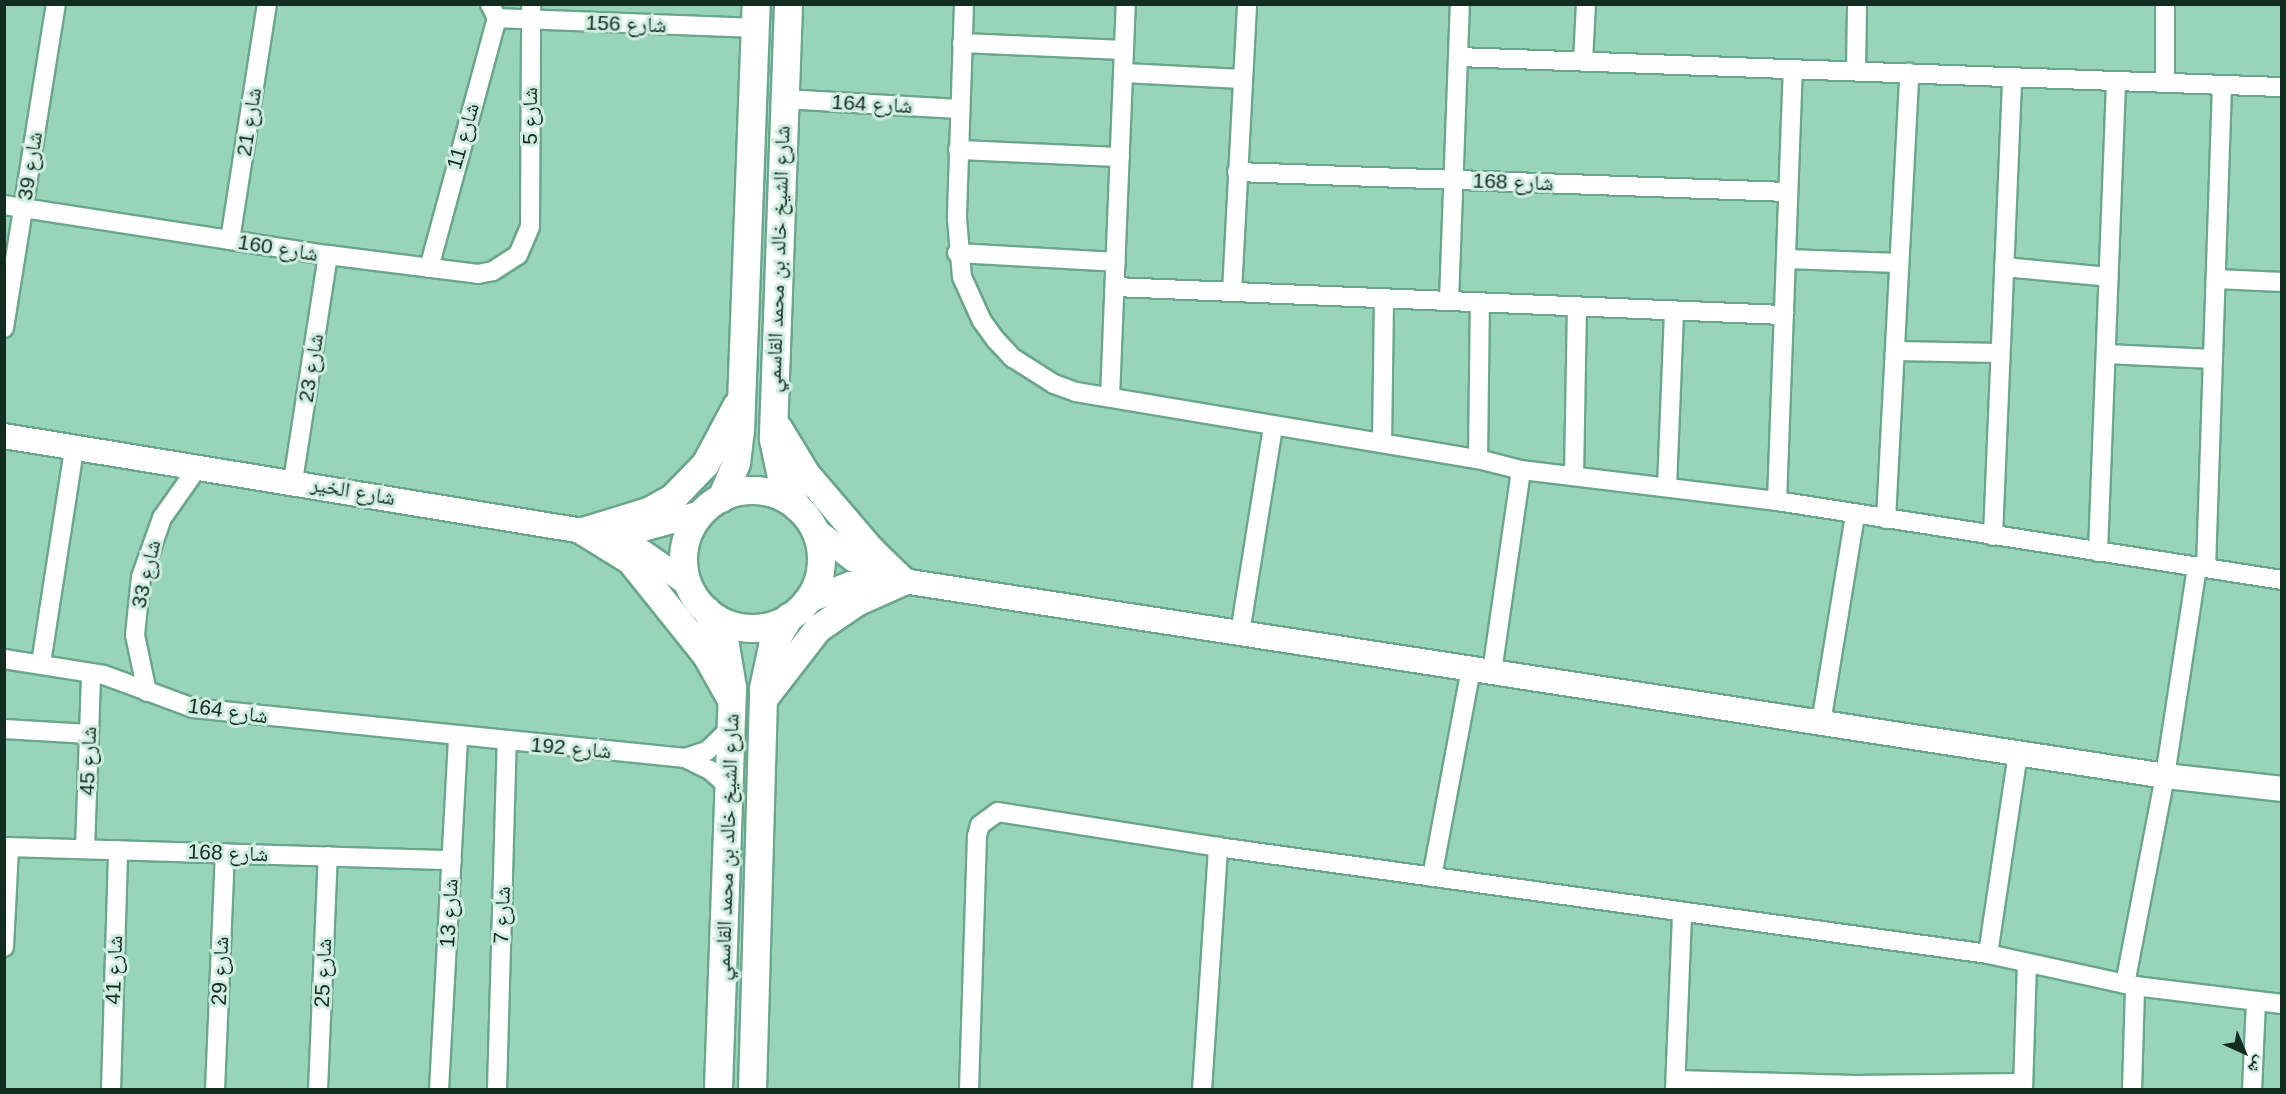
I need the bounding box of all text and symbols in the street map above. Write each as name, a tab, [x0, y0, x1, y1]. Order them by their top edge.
street label: شارع 156	[585, 10, 667, 38]
street label: شارع 21	[231, 86, 267, 158]
street label: شارع 5	[517, 87, 543, 145]
street label: شارع 164	[831, 89, 913, 119]
street label: شارع 11	[442, 100, 484, 172]
street label: شارع الشيخ خالد بن محمد القاسمي	[761, 125, 795, 393]
street label: شارع 39	[12, 130, 48, 202]
street label: شارع 168	[1472, 168, 1554, 196]
street label: شارع 160	[236, 229, 320, 267]
street label: شارع 23	[293, 332, 329, 404]
street label: شارع الخير	[309, 471, 397, 511]
street label: شارع 33	[126, 537, 166, 611]
street label: شارع 164	[186, 693, 270, 729]
street label: شارع الشيخ خالد بن محمد القاسمي	[710, 713, 744, 981]
street label: شارع 45	[74, 726, 102, 796]
street label: شارع 192	[530, 732, 612, 764]
street label: شارع 168	[187, 839, 269, 867]
street label: شارع 13	[435, 878, 463, 948]
street label: شارع 7	[488, 886, 516, 944]
street label: شارع 41	[100, 935, 128, 1005]
street label: شارع 29	[206, 936, 234, 1006]
street label: شارع 25	[309, 938, 337, 1008]
north arrow	[2214, 1022, 2274, 1082]
text: ش	[2245, 1053, 2269, 1077]

